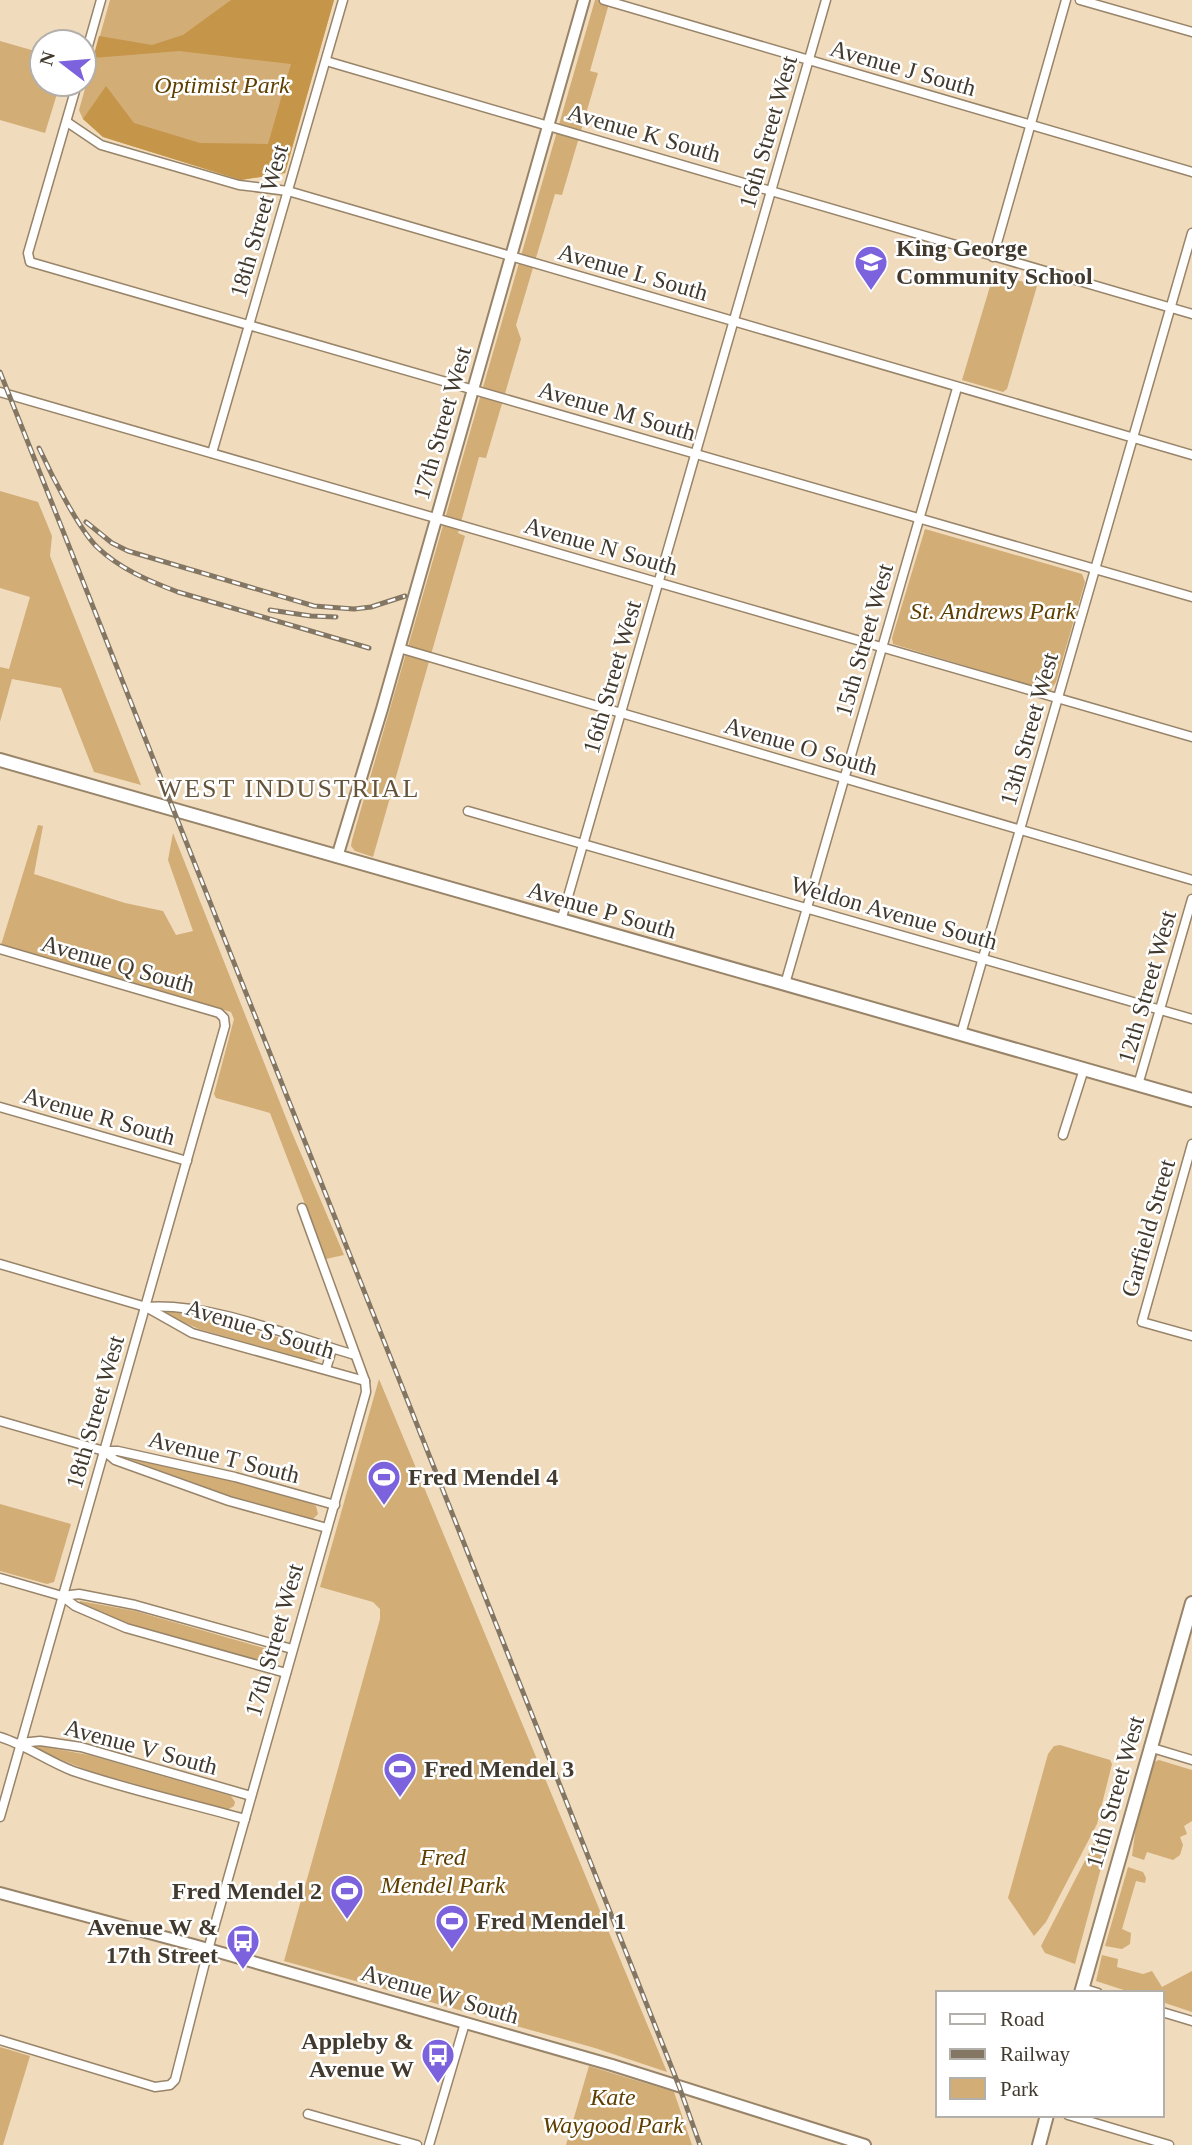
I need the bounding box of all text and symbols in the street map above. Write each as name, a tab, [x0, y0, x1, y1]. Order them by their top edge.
north arrow	[28, 28, 98, 98]
street label: Avenue J South	[827, 35, 979, 101]
text: N	[35, 49, 59, 68]
street label: 16th Street West	[734, 52, 802, 211]
park label: Optimist Park	[154, 72, 290, 98]
street label: Avenue K South	[564, 99, 724, 167]
street label: 18th Street West	[225, 141, 293, 300]
place label: King George Community School	[896, 235, 1093, 289]
street label: Avenue L South	[555, 238, 711, 306]
school or university icon: King George Community School	[852, 243, 890, 292]
street label: 17th Street West	[408, 343, 476, 502]
street label: Avenue M South	[535, 376, 699, 446]
street label: Avenue N South	[521, 512, 681, 580]
street label: 15th Street West	[830, 560, 898, 719]
street label: 16th Street West	[578, 597, 646, 756]
park label: St. Andrews Park	[910, 598, 1076, 624]
street label: 13th Street West	[995, 649, 1063, 808]
street label: Avenue O South	[721, 712, 881, 780]
district label: WEST INDUSTRIAL	[158, 774, 420, 803]
street label: Weldon Avenue South	[788, 871, 1000, 955]
street label: Avenue P South	[525, 876, 679, 944]
street label: 12th Street West	[1113, 907, 1181, 1066]
street label: Avenue Q South	[38, 930, 198, 998]
street label: Avenue R South	[20, 1082, 178, 1150]
street label: Garfield Street	[1116, 1156, 1180, 1300]
street label: Avenue S South	[182, 1294, 338, 1364]
street label: 18th Street West	[61, 1332, 129, 1491]
street label: Avenue T South	[146, 1426, 302, 1488]
sports icon: Fred Mendel 4	[365, 1458, 403, 1507]
place label: Fred Mendel 4	[408, 1464, 558, 1490]
street label: 17th Street West	[240, 1560, 308, 1719]
street label: 11th Street West	[1081, 1713, 1149, 1871]
street label: Avenue V South	[62, 1714, 220, 1780]
sports icon: Fred Mendel 3	[381, 1750, 419, 1799]
place label: Fred Mendel 3	[424, 1756, 574, 1782]
park label: Fred Mendel Park	[380, 1844, 506, 1898]
sports icon: Fred Mendel 2	[328, 1872, 366, 1921]
place label: Fred Mendel 2	[172, 1878, 322, 1904]
sports icon: Fred Mendel 1	[433, 1902, 471, 1951]
place label: Fred Mendel 1	[476, 1908, 626, 1934]
place label: Avenue W & 17th Street	[87, 1914, 218, 1968]
bus stop icon: Avenue W & 17th Street	[224, 1922, 262, 1971]
street label: Avenue W South	[358, 1959, 522, 2029]
legend	[936, 1991, 1164, 2117]
text: Road	[1000, 2007, 1045, 2031]
place label: Appleby & Avenue W	[301, 2028, 414, 2082]
bus stop icon: Appleby & Avenue W	[419, 2036, 457, 2085]
text: Railway	[1000, 2042, 1070, 2066]
text: Park	[1000, 2077, 1039, 2101]
park label: Kate Waygood Park	[542, 2084, 684, 2138]

